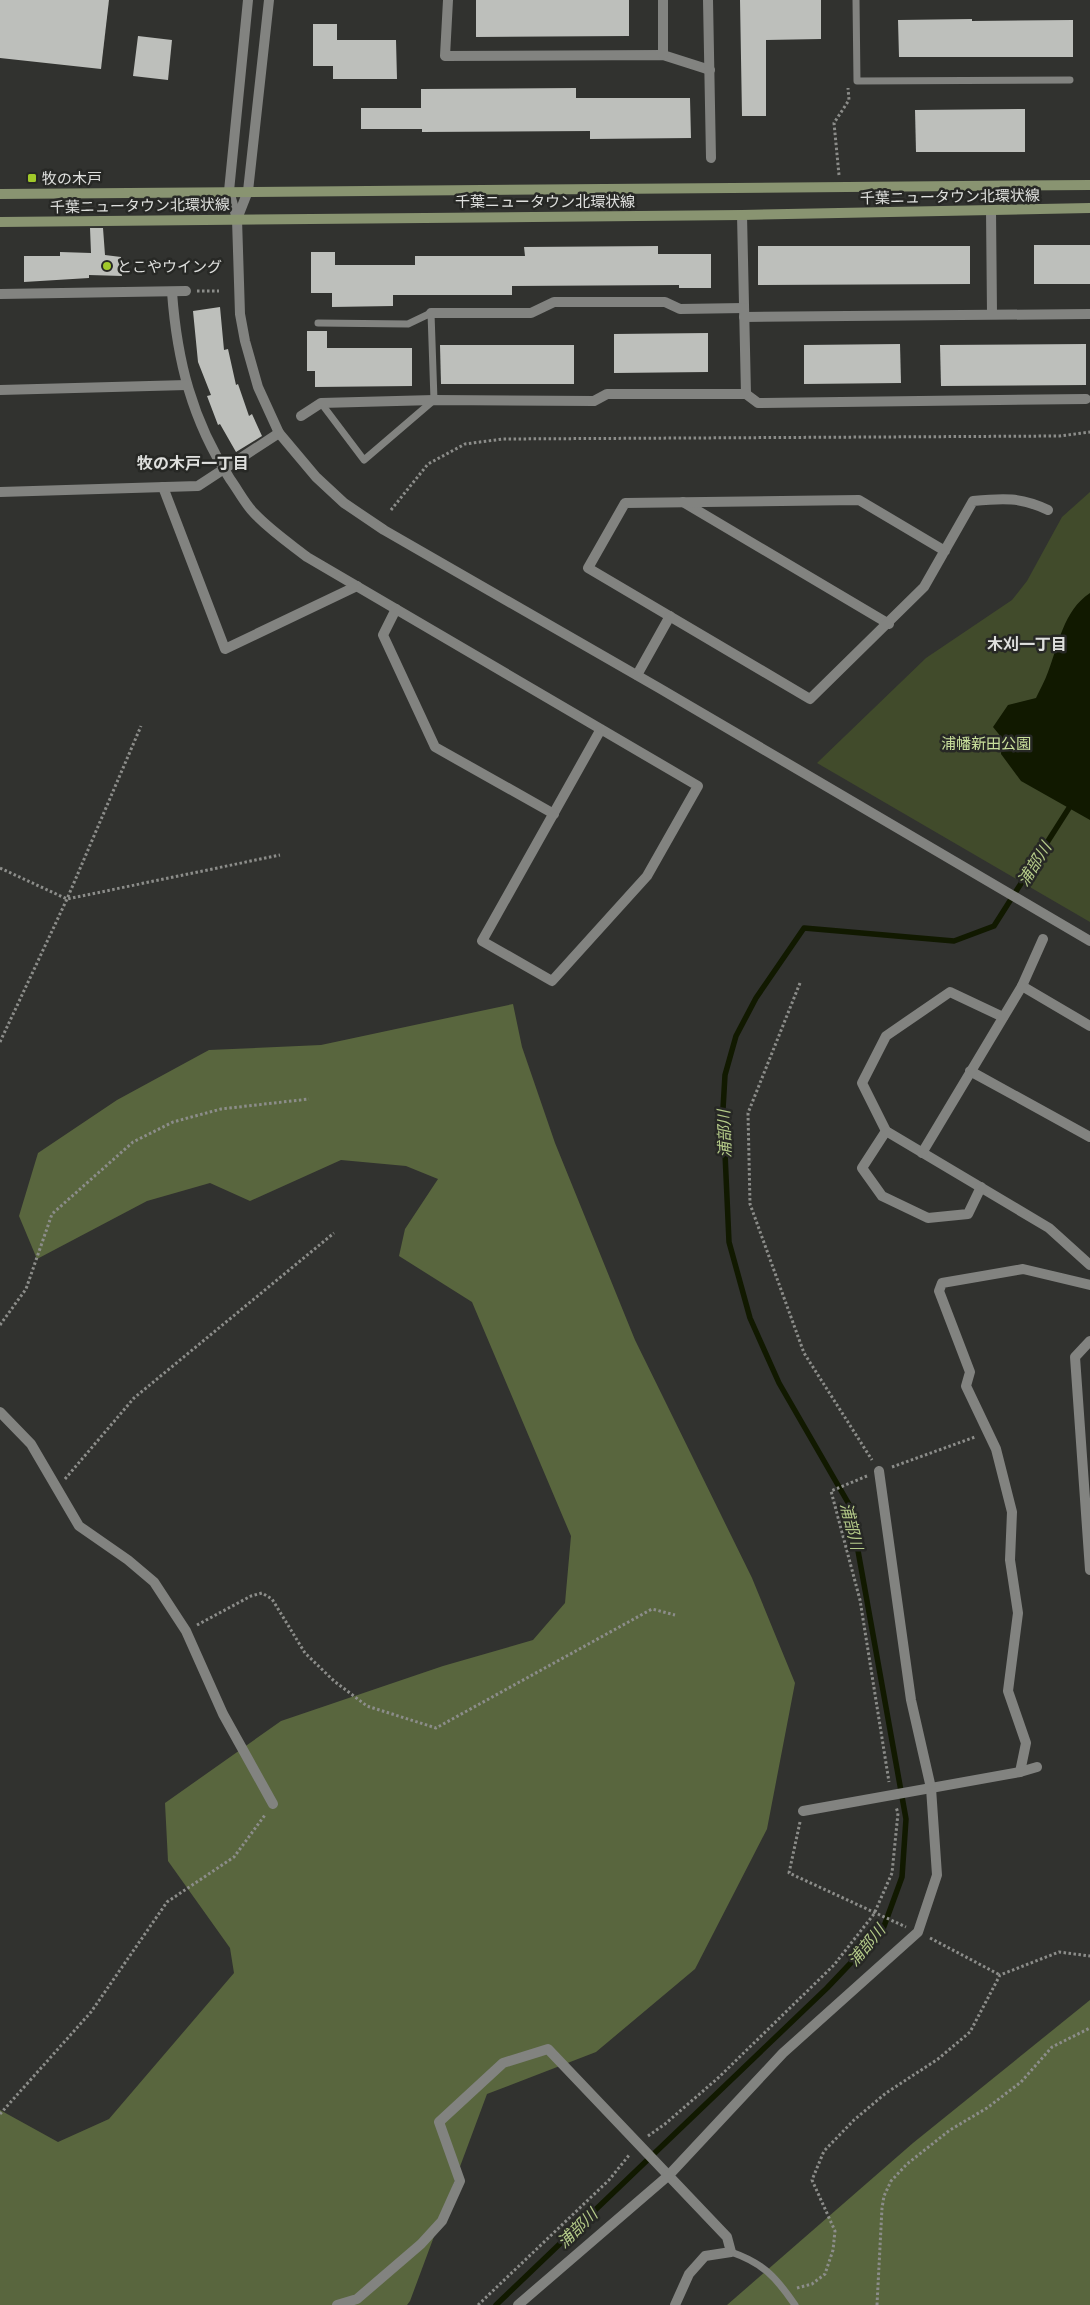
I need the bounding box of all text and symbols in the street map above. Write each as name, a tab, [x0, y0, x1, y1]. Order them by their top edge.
place label: 牧の木戸	[42, 169, 102, 187]
marker: 牧の木戸	[26, 172, 38, 184]
street label: 千葉ニュータウン北環状線	[860, 185, 1040, 207]
street label: 千葉ニュータウン北環状線	[455, 192, 635, 210]
street label: 千葉ニュータウン北環状線	[50, 194, 230, 216]
place label: とこやウイング	[117, 257, 222, 275]
marker: とこやウイング	[101, 260, 113, 272]
district label: 牧の木戸一丁目	[137, 453, 249, 473]
district label: 木刈一丁目	[987, 634, 1067, 654]
park label: 浦幡新田公園	[941, 734, 1031, 752]
water label: 浦部川	[1013, 837, 1056, 890]
water label: 浦部川	[713, 1108, 735, 1158]
water label: 浦部川	[836, 1500, 868, 1554]
water label: 浦部川	[843, 1919, 890, 1970]
water label: 浦部川	[553, 2203, 603, 2252]

